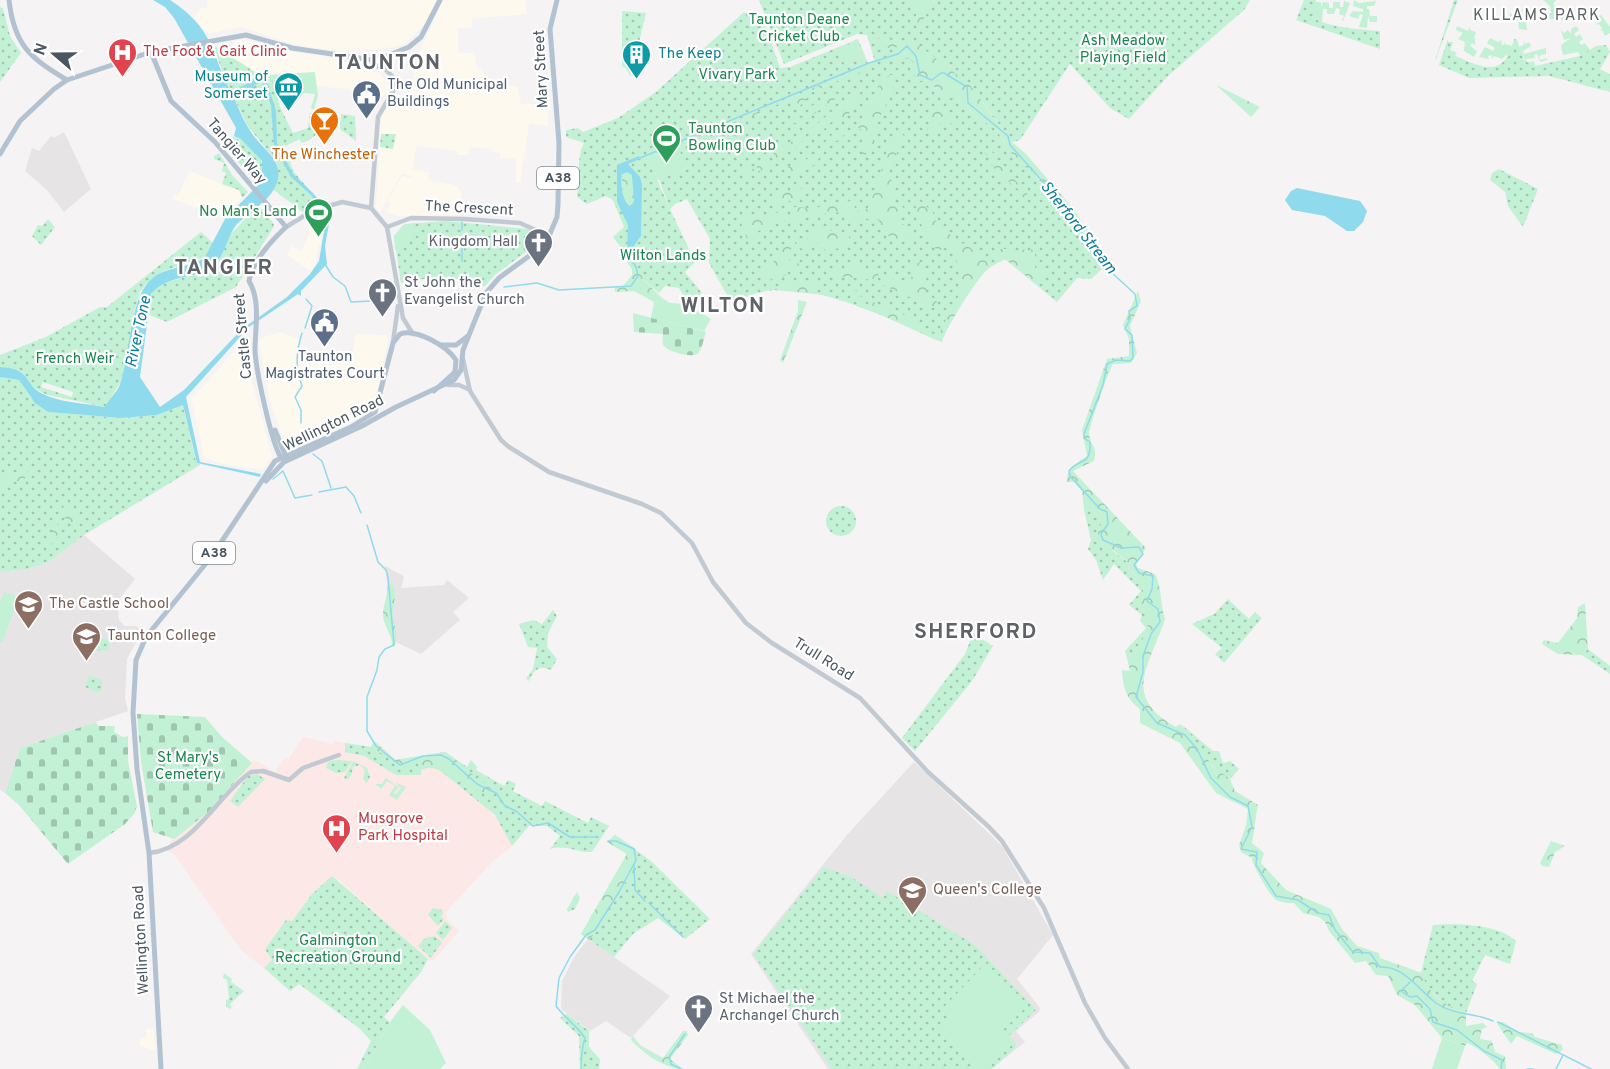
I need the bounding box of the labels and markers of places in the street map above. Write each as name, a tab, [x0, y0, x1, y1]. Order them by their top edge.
hospital icon: The Foot & Gait Clinic	[106, 36, 138, 78]
building icon: The Keep	[621, 38, 653, 80]
place label: The Foot & Gait Clinic	[143, 43, 287, 62]
place label: The Keep	[658, 45, 722, 64]
place label: Museum of Somerset	[195, 68, 268, 104]
museum icon: Museum of Somerset	[273, 70, 305, 112]
place label: The Old Municipal Buildings	[387, 76, 508, 112]
public building icon: The Old Municipal Buildings	[350, 78, 382, 120]
bar icon: The Winchester	[308, 104, 340, 146]
place label: Taunton Bowling Club	[688, 120, 776, 156]
sports icon: Taunton Bowling Club	[651, 122, 683, 164]
place label: The Winchester	[272, 146, 376, 165]
sports icon: No Man's Land	[302, 196, 334, 238]
place label: No Man's Land	[199, 203, 297, 222]
church icon: Kingdom Hall	[523, 226, 555, 268]
place label: Kingdom Hall	[428, 233, 518, 252]
place label: St John the Evangelist Church	[404, 274, 525, 310]
church icon: St John the Evangelist Church	[367, 276, 399, 318]
public building icon: Taunton Magistrates Court	[309, 306, 341, 348]
place label: Taunton Magistrates Court	[265, 348, 385, 384]
school or university icon: The Castle School	[12, 588, 44, 630]
place label: The Castle School	[49, 595, 169, 614]
school or university icon: Taunton College	[70, 620, 102, 662]
place label: Taunton College	[107, 627, 216, 646]
place label: Musgrove Park Hospital	[358, 810, 448, 846]
hospital icon: Musgrove Park Hospital	[321, 812, 353, 854]
school or university icon: Queen's College	[896, 874, 928, 916]
place label: Queen's College	[933, 881, 1042, 900]
place label: St Michael the Archangel Church	[719, 990, 839, 1026]
church icon: St Michael the Archangel Church	[682, 992, 714, 1034]

